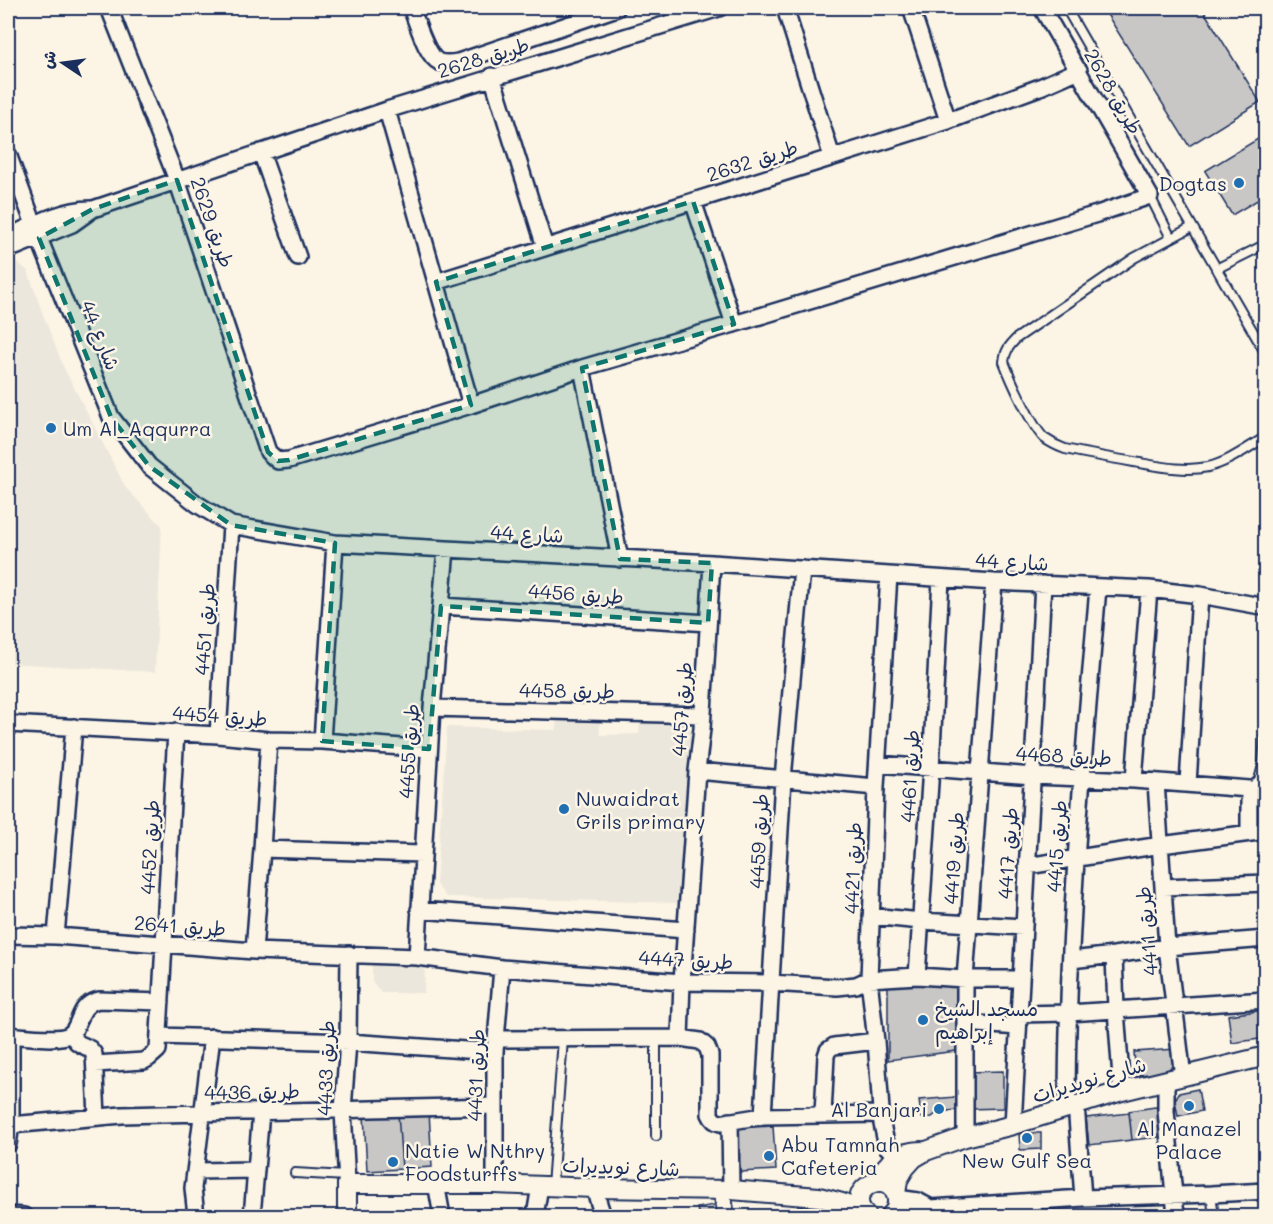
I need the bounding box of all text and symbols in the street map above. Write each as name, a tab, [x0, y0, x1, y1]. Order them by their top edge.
street label: طريق 2628	[434, 31, 532, 83]
north arrow	[33, 33, 93, 93]
street label: طريق 2628	[1079, 43, 1149, 139]
text: ش	[36, 49, 60, 70]
street label: طريق 2632	[703, 133, 801, 187]
place label: Dogtas	[1159, 170, 1227, 196]
street label: طريق 2629	[185, 173, 241, 271]
marker: Dogtas	[1232, 176, 1246, 190]
street label: شارع 44	[73, 296, 127, 375]
place label: Um Al_Aqqurra	[63, 415, 212, 441]
marker: Um Al_Aqqurra	[44, 421, 58, 435]
street label: شارع 44	[490, 518, 564, 550]
street label: شارع 44	[975, 546, 1049, 578]
street label: طريق 4456	[527, 577, 625, 609]
street label: طريق 4451	[188, 582, 220, 676]
street label: طريق 4457	[665, 661, 697, 757]
street label: طريق 4458	[519, 676, 615, 704]
street label: طريق 4454	[172, 699, 268, 731]
street label: طريق 4455	[392, 703, 424, 799]
street label: طريق 4461	[894, 729, 924, 823]
street label: طريق 4468	[1015, 740, 1113, 770]
place label: Nuwaidrat Grils primary	[576, 785, 706, 834]
street label: طريق 4459	[743, 793, 773, 889]
street label: طريق 4452	[134, 799, 164, 895]
street label: طريق 4415	[1040, 799, 1072, 893]
marker: Nuwaidrat Grils primary	[557, 802, 571, 816]
street label: طريق 4417	[991, 806, 1023, 900]
street label: طريق 4419	[937, 811, 969, 905]
street label: طريق 4421	[837, 822, 867, 914]
street label: طريق 4411	[1129, 885, 1163, 977]
street label: طريق 2641	[133, 909, 227, 941]
street label: طريق 4447	[638, 944, 734, 974]
place label: مسجد الشيخ إبراهيم	[935, 995, 1038, 1047]
marker: مسجد الشيخ إبراهيم	[916, 1013, 930, 1027]
street label: طريق 4433	[310, 1020, 340, 1116]
street label: طريق 4431	[460, 1028, 490, 1122]
street label: شارع نويديرات	[1029, 1050, 1150, 1110]
street label: طريق 4436	[204, 1077, 300, 1105]
place label: Al Banjari	[830, 1096, 927, 1122]
marker: Al Manazel Palace	[1182, 1099, 1196, 1113]
marker: Al Banjari	[932, 1102, 946, 1116]
place label: Al Manazel Palace	[1136, 1115, 1242, 1164]
place label: Abu Tamnah Cafeteria	[781, 1131, 899, 1180]
marker: New Gulf Sea	[1020, 1131, 1034, 1145]
place label: Natie W Nthry Foodsturffs	[405, 1137, 545, 1186]
place label: New Gulf Sea	[962, 1147, 1092, 1173]
marker: Abu Tamnah Cafeteria	[762, 1149, 776, 1163]
street label: شارع نويديرات	[562, 1151, 680, 1183]
marker: Natie W Nthry Foodsturffs	[386, 1155, 400, 1169]

